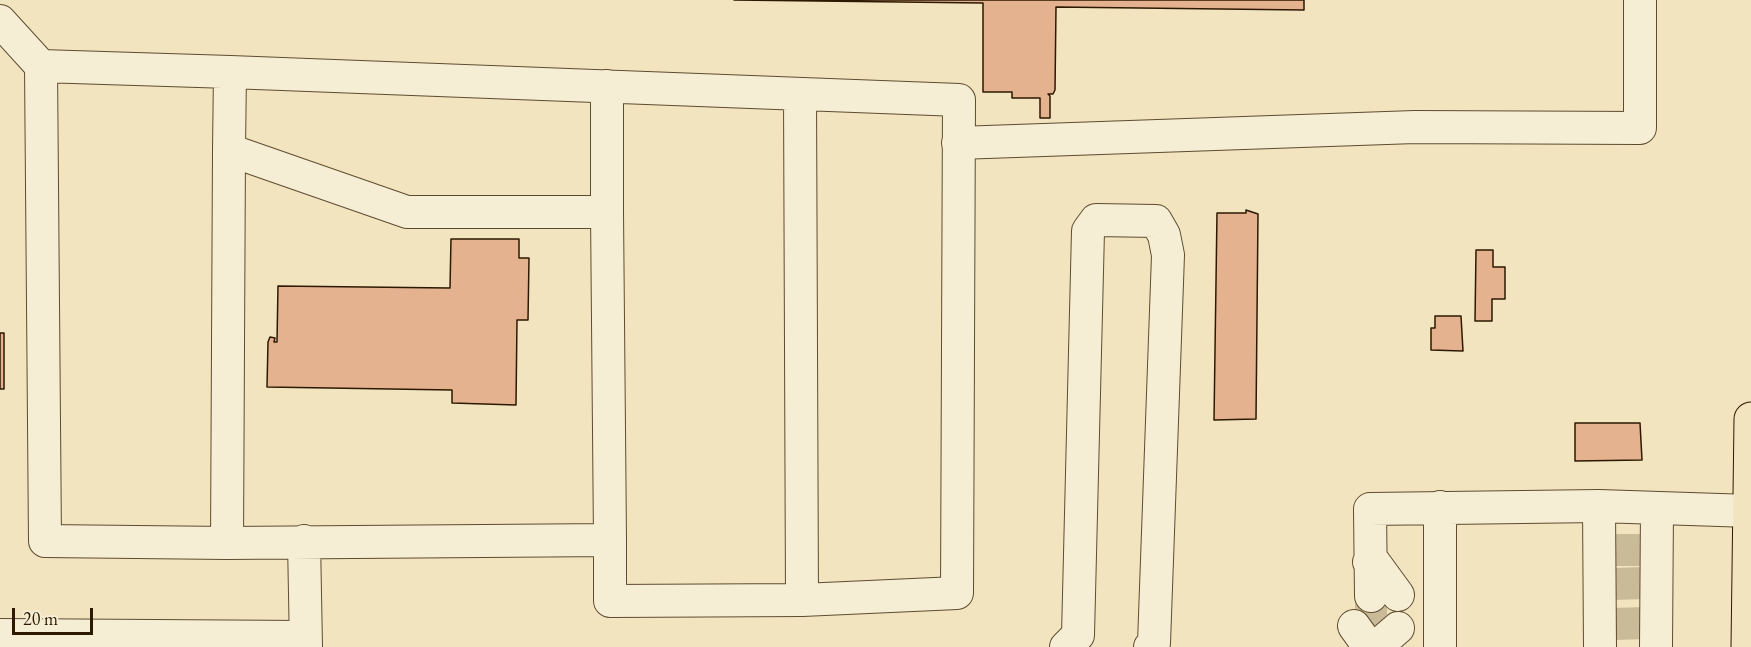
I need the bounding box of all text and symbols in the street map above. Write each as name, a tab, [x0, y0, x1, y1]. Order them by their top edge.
scale bar	[15, 596, 96, 634]
text: 20 m	[23, 607, 58, 630]

